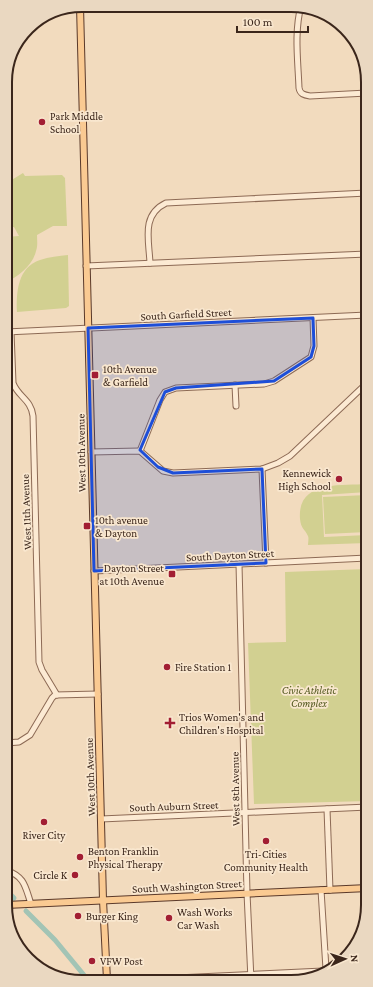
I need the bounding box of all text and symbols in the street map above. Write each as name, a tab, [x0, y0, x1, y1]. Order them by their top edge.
scale bar	[237, 8, 308, 34]
text: 100 m	[243, 15, 273, 29]
place label: Park Middle School	[50, 110, 103, 135]
marker: Park Middle School	[37, 117, 47, 127]
street label: South Garfield Street	[140, 306, 232, 322]
place label: 10th Avenue & Garfield	[103, 363, 157, 388]
marker: 10th Avenue & Garfield	[90, 370, 100, 380]
street label: West 10th Avenue	[74, 414, 88, 492]
place label: Kennewick High School	[278, 467, 332, 493]
street label: West 11th Avenue	[19, 474, 33, 550]
marker: Kennewick High School	[334, 474, 344, 484]
place label: 10th avenue & Dayton	[95, 514, 148, 540]
marker: 10th avenue & Dayton	[82, 521, 92, 531]
street label: South Dayton Street	[186, 547, 275, 564]
place label: Dayton Street at 10th Avenue	[99, 562, 164, 587]
marker: Dayton Street at 10th Avenue	[167, 569, 177, 579]
place label: Fire Station 1	[175, 661, 232, 673]
marker: Fire Station 1	[162, 662, 172, 672]
park label: Civic Athletic Complex	[282, 684, 336, 710]
place label: Trios Women's and Children's Hospital	[179, 711, 264, 737]
marker: Trios Women's and Children's Hospital	[164, 717, 176, 729]
street label: West 10th Avenue	[83, 737, 97, 816]
street label: West 8th Avenue	[228, 752, 242, 826]
street label: South Auburn Street	[129, 798, 219, 814]
marker: River City	[39, 817, 49, 827]
place label: River City	[23, 829, 66, 842]
marker: Tri-Cities Community Health	[261, 836, 271, 846]
place label: Benton Franklin Physical Therapy	[88, 845, 163, 871]
place label: Tri-Cities Community Health	[224, 848, 308, 874]
marker: Benton Franklin Physical Therapy	[75, 852, 85, 862]
place label: Circle K	[33, 869, 68, 881]
marker: Circle K	[70, 870, 80, 880]
street label: South Washington Street	[132, 877, 243, 896]
place label: Wash Works Car Wash	[177, 906, 232, 931]
place label: Burger King	[86, 910, 139, 923]
marker: Burger King	[73, 911, 83, 921]
marker: Wash Works Car Wash	[164, 913, 174, 923]
north arrow	[325, 939, 365, 979]
text: N	[349, 954, 361, 963]
place label: VFW Post	[100, 955, 143, 967]
marker: VFW Post	[87, 956, 97, 966]

